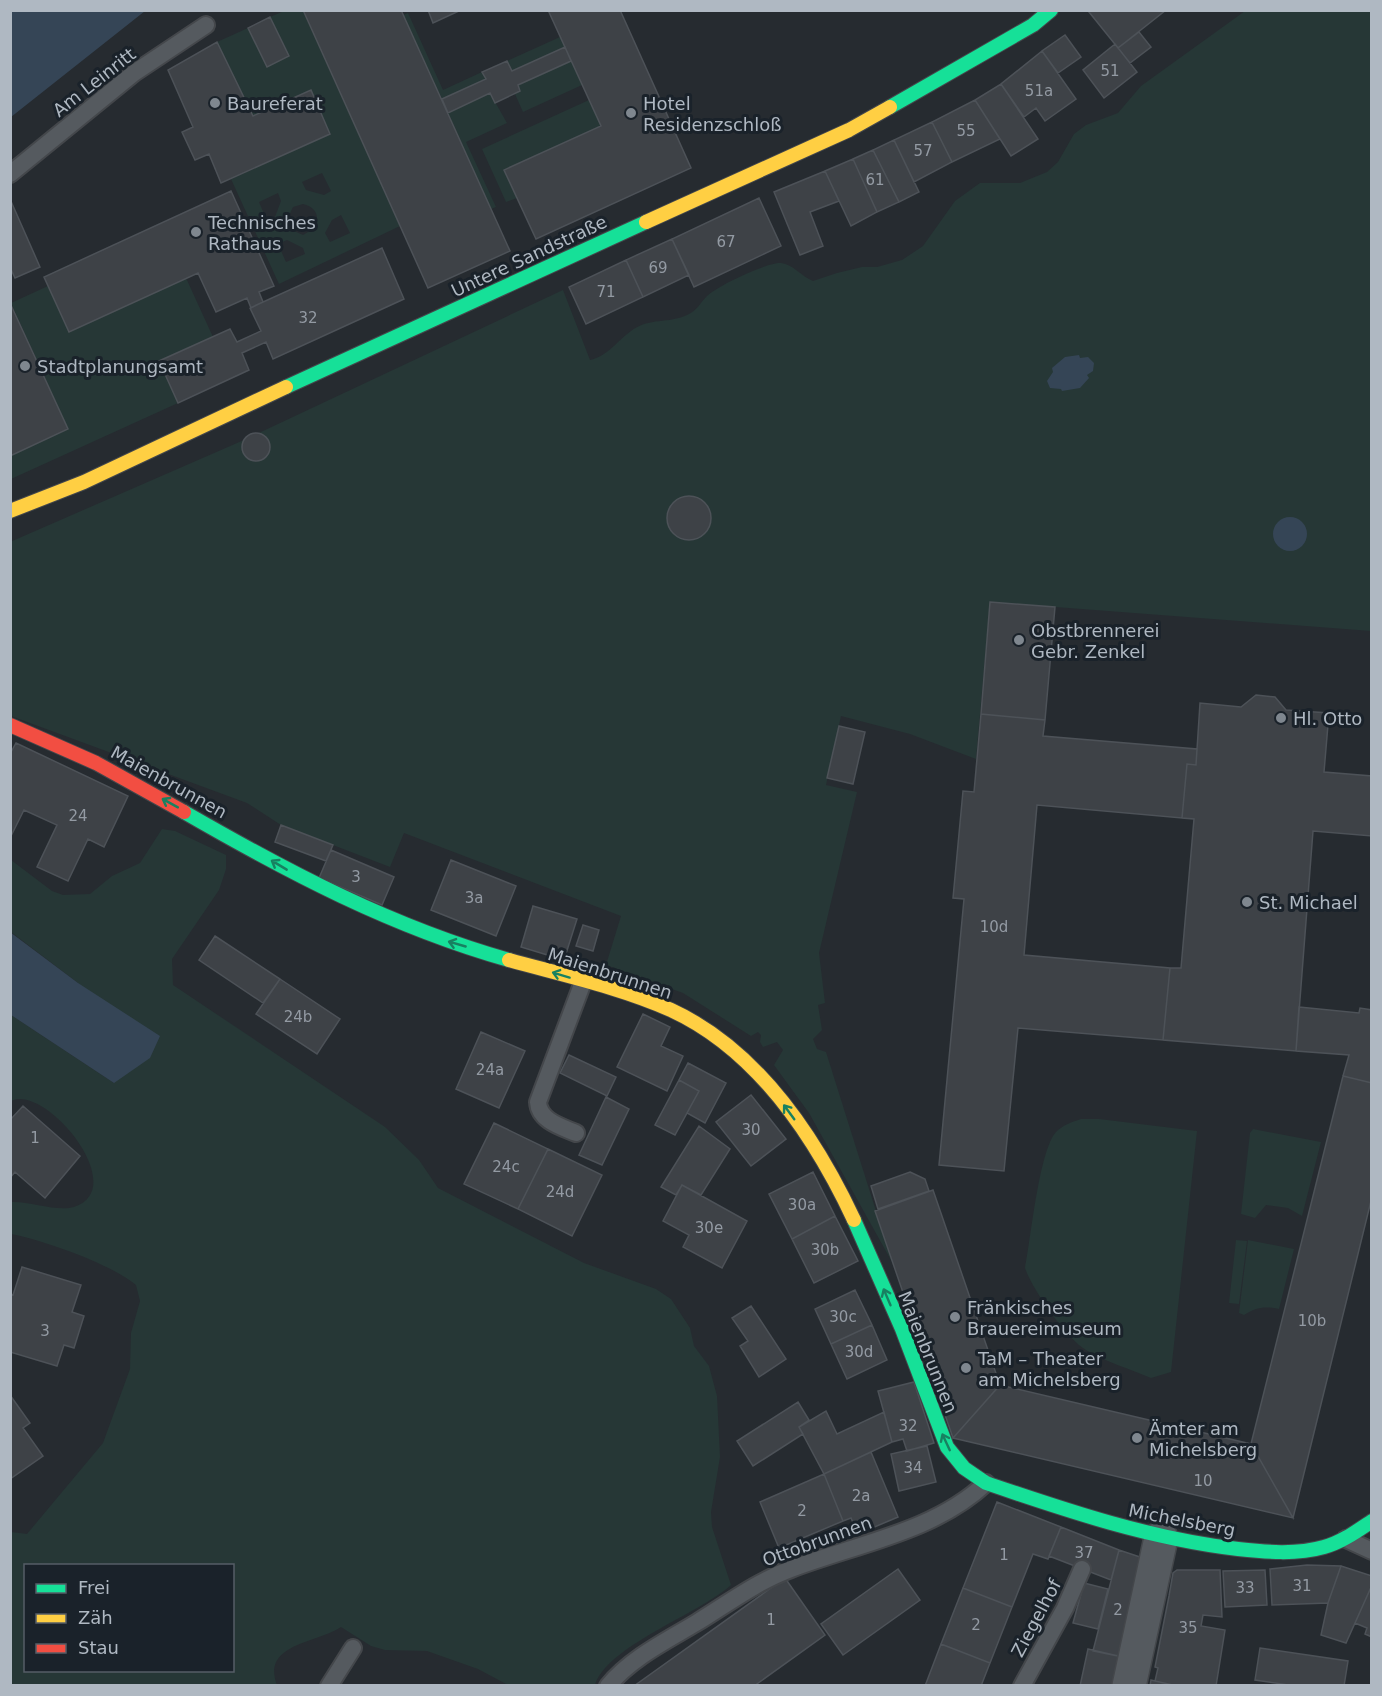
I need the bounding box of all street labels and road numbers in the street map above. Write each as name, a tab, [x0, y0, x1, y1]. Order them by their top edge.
street label: Am Leinritt	[48, 43, 140, 121]
street label: Untere Sandstraße	[448, 211, 610, 301]
street label: Maienbrunnen	[107, 741, 231, 823]
street label: Maienbrunnen	[545, 943, 675, 1003]
street label: Maienbrunnen	[894, 1288, 962, 1416]
street label: Michelsberg	[1127, 1499, 1237, 1541]
street label: Ottobrunnen	[759, 1511, 875, 1571]
street label: Ziegelhof	[1007, 1575, 1065, 1660]

